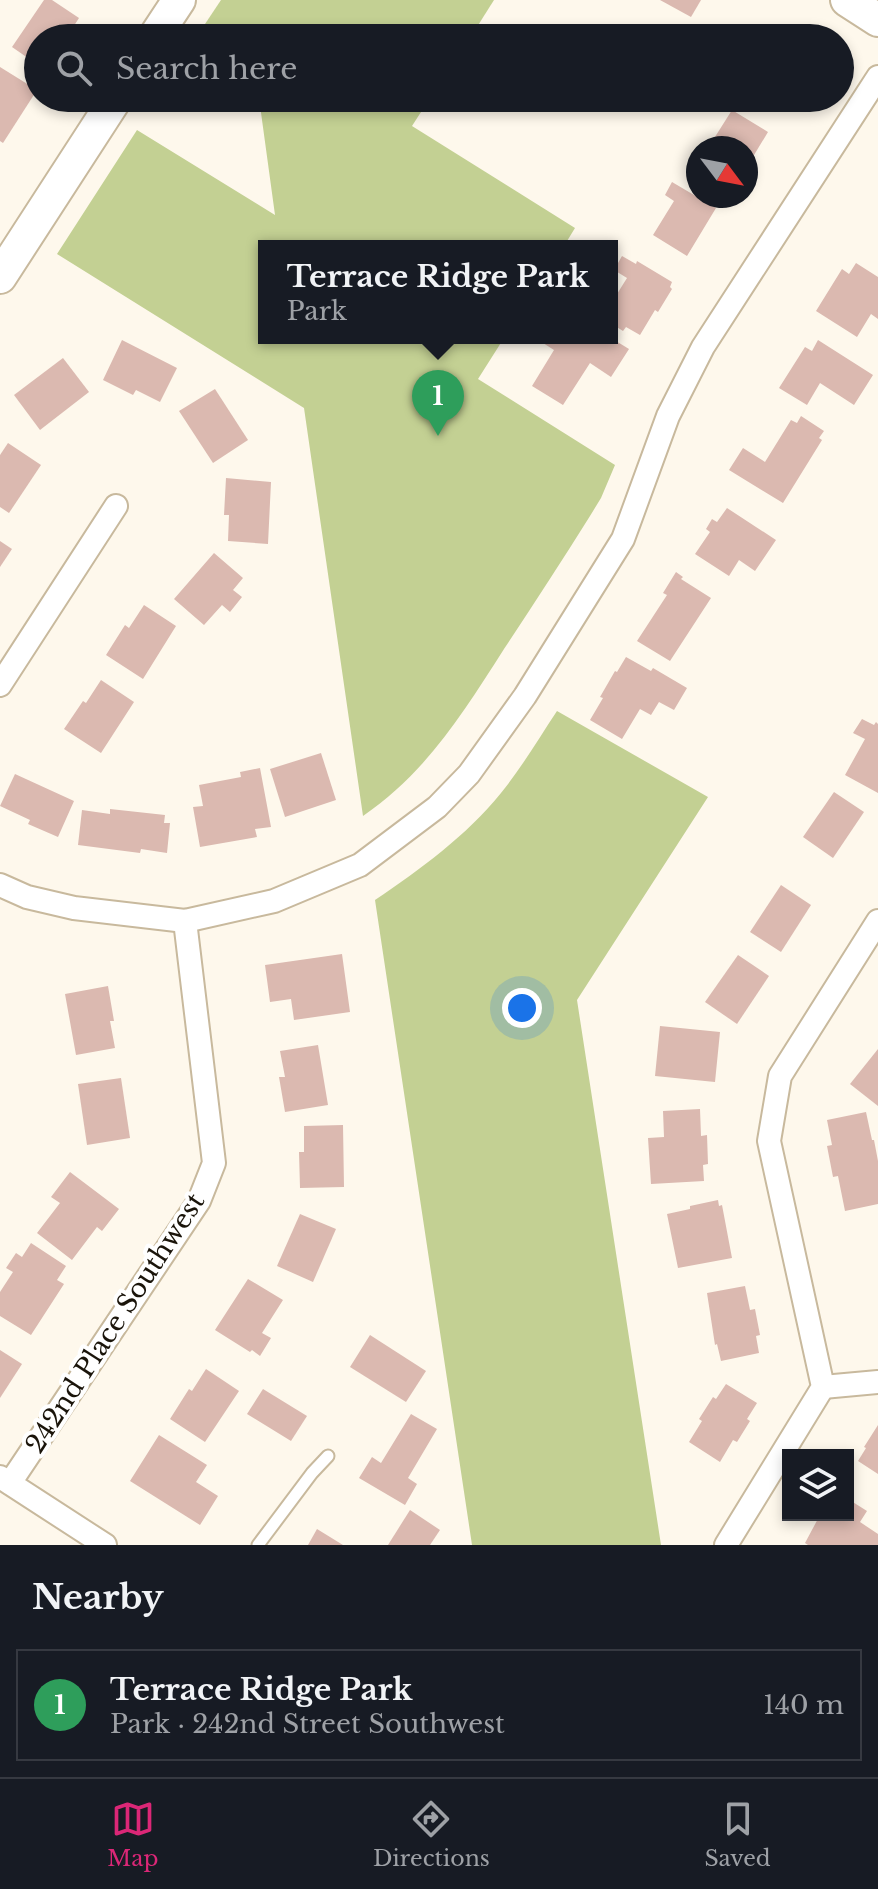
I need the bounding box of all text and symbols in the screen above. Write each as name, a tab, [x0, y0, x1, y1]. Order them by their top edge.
search box	[24, 24, 854, 112]
icon: search	[52, 46, 96, 90]
text: Search here	[116, 50, 297, 87]
north arrow	[686, 136, 758, 208]
popup	[258, 240, 618, 344]
text: Terrace Ridge Park	[287, 258, 589, 295]
text: Park	[287, 295, 347, 327]
pin: 1	[412, 370, 464, 436]
your location	[502, 988, 542, 1028]
street label: 242nd Place Southwest	[19, 1187, 211, 1459]
map controls	[782, 1449, 854, 1521]
button: layers	[782, 1449, 854, 1521]
text: Nearby	[32, 1576, 164, 1618]
text: Terrace Ridge Park	[110, 1671, 413, 1708]
text: 1	[54, 1689, 66, 1721]
text: 140 m	[763, 1689, 844, 1721]
text: Park · 242nd Street Southwest	[110, 1708, 505, 1740]
tab: Map	[107, 1797, 158, 1872]
tab: Directions	[373, 1797, 490, 1872]
tab: Saved	[704, 1797, 771, 1872]

